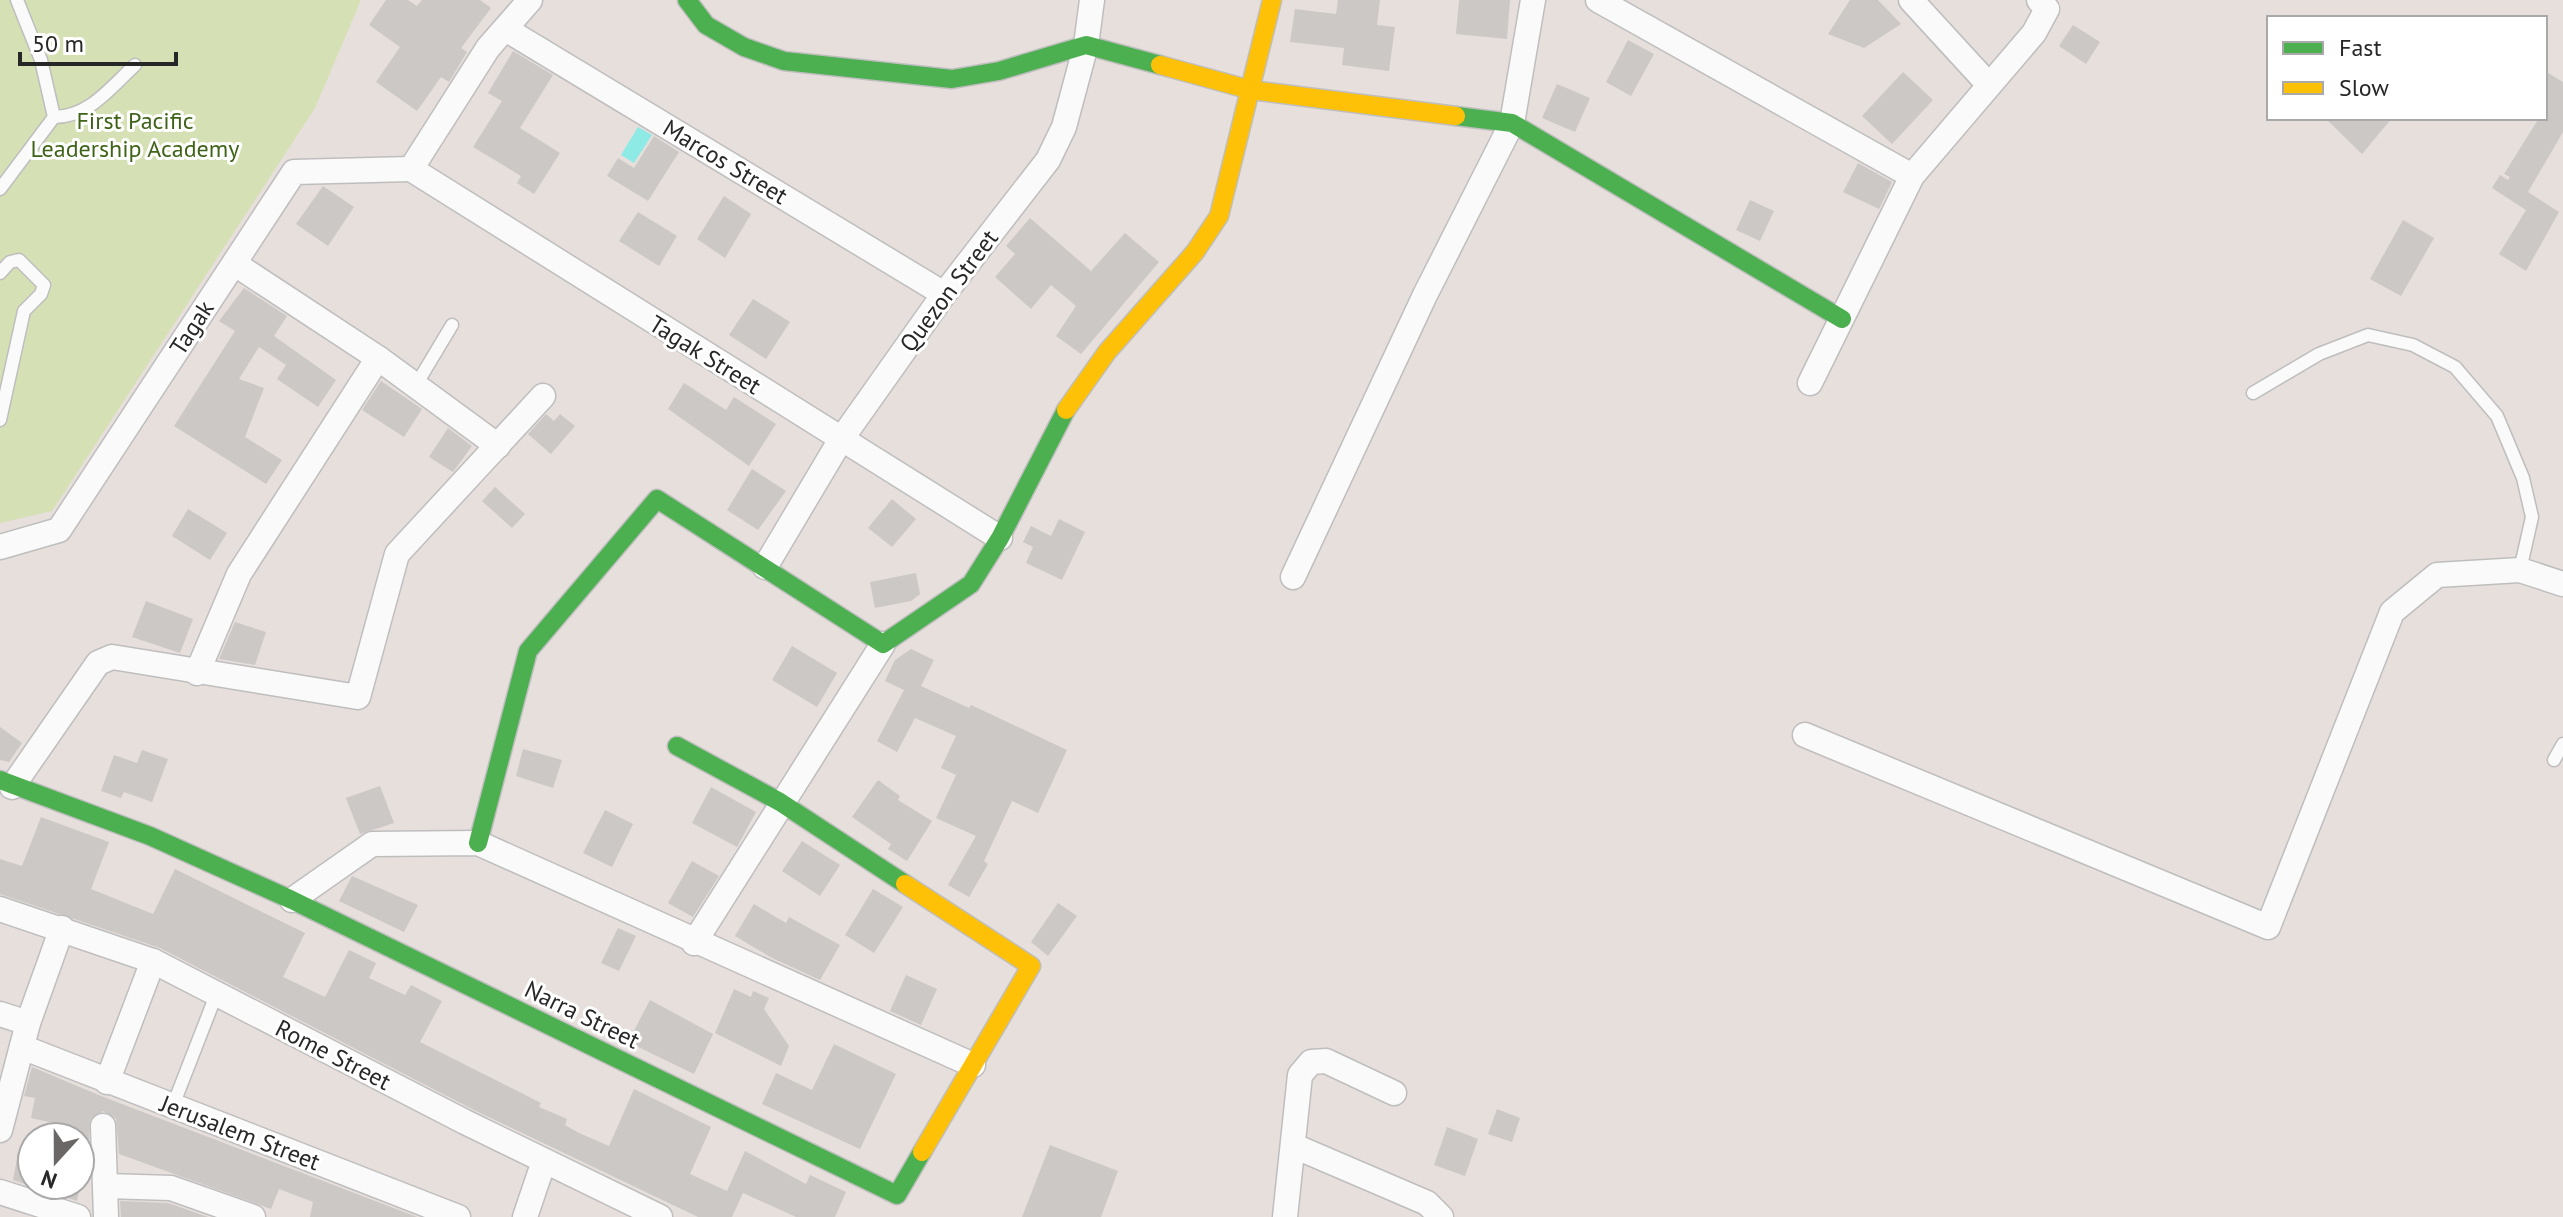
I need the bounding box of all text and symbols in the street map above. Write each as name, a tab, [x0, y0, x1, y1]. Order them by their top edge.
scale bar	[20, 16, 176, 66]
legend	[2267, 16, 2547, 120]
text: 50 m	[32, 28, 84, 59]
text: Fast	[2339, 32, 2382, 63]
text: Slow	[2339, 72, 2389, 103]
park label: First Pacific Leadership Academy	[31, 105, 239, 164]
street label: Marcos Street	[657, 112, 793, 211]
street label: Quezon Street	[892, 223, 1005, 358]
street label: Tagak	[163, 294, 221, 361]
street label: Tagak Street	[644, 308, 767, 401]
street label: Narra Street	[520, 973, 645, 1056]
street label: Rome Street	[270, 1012, 396, 1097]
street label: Jerusalem Street	[155, 1087, 324, 1177]
north arrow	[16, 1121, 96, 1201]
text: N	[37, 1164, 61, 1195]

